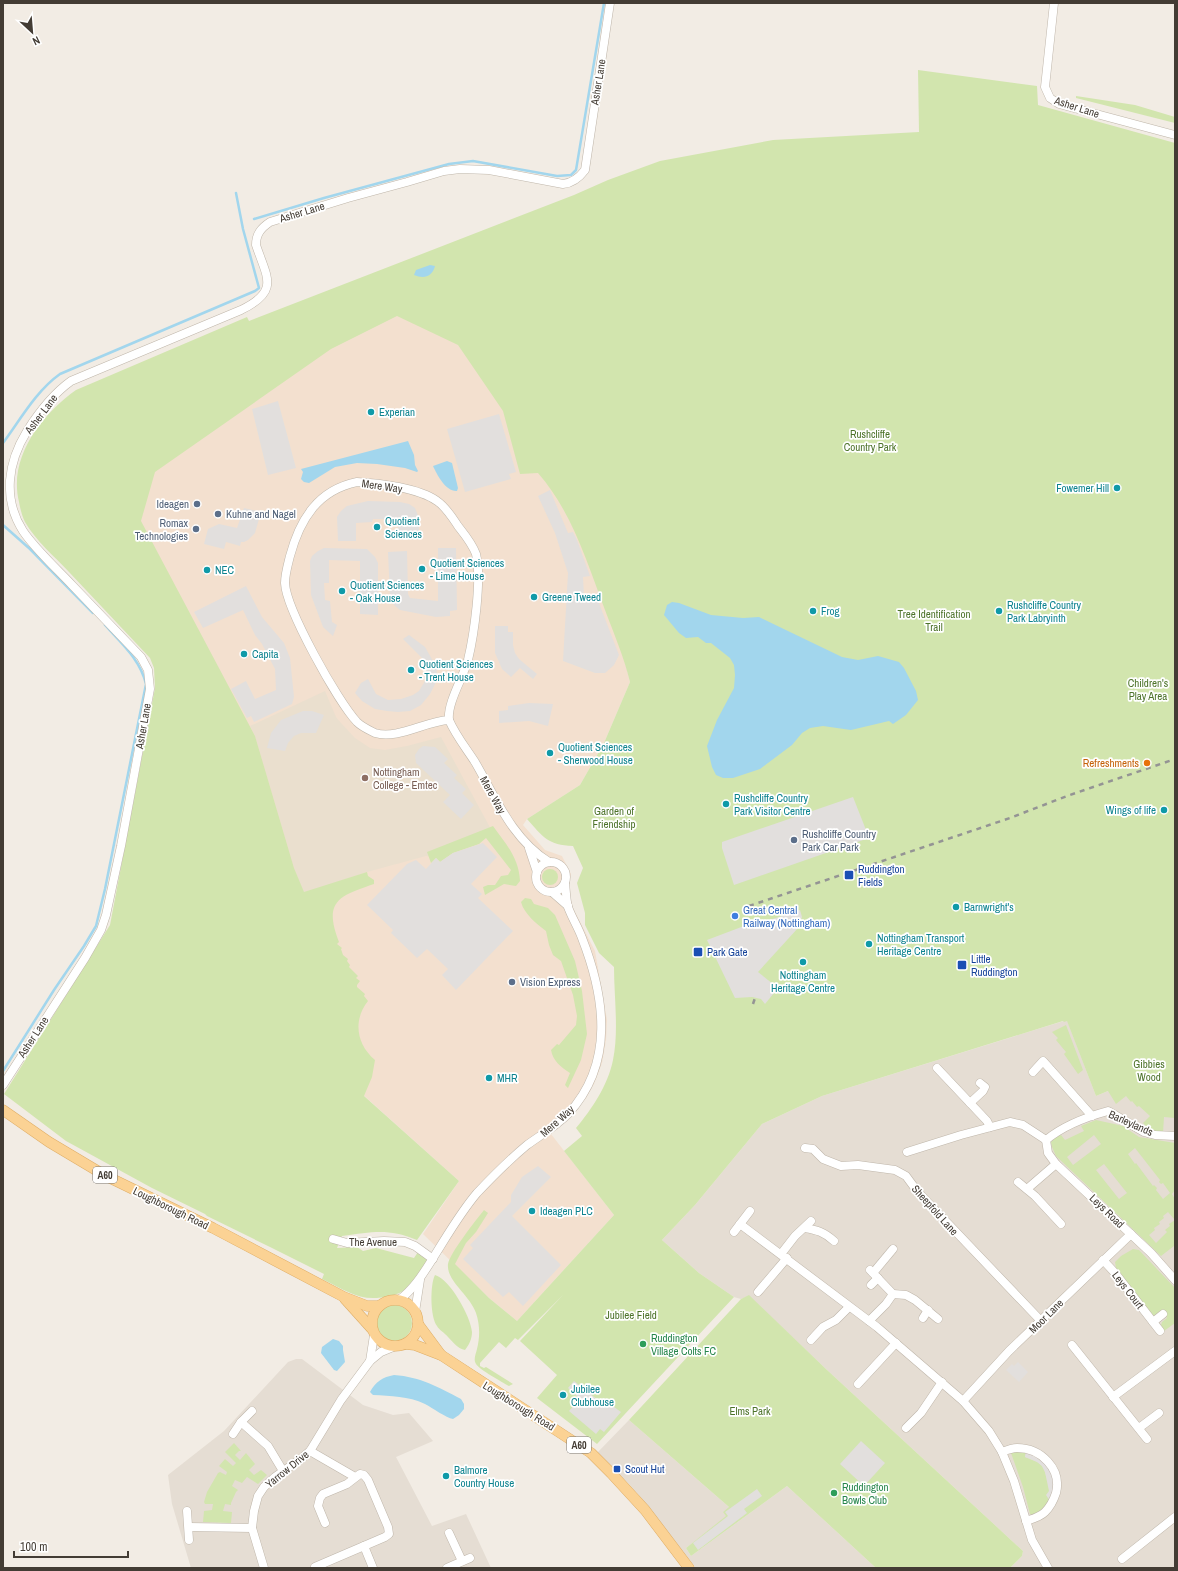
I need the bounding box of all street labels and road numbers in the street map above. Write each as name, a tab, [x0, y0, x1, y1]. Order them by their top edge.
street label: Asher Lane	[587, 58, 609, 107]
street label: Asher Lane	[1052, 93, 1101, 121]
street label: Asher Lane	[277, 199, 326, 226]
street label: Asher Lane	[21, 391, 60, 437]
street label: Mere Way	[361, 476, 404, 496]
street label: Asher Lane	[132, 702, 154, 751]
street label: Mere Way	[477, 774, 509, 817]
street label: Asher Lane	[14, 1014, 51, 1061]
street label: Mere Way	[537, 1102, 577, 1140]
street label: Barleylands	[1107, 1107, 1156, 1139]
road number: A60	[93, 1167, 117, 1183]
street label: Sheepfold Lane	[909, 1182, 961, 1238]
street label: Loughborough Road	[131, 1184, 211, 1232]
street label: Leys Road	[1087, 1191, 1127, 1231]
street label: The Avenue	[349, 1235, 397, 1249]
street label: Leys Court	[1109, 1269, 1147, 1312]
street label: Moor Lane	[1026, 1296, 1066, 1336]
street label: Loughborough Road	[480, 1378, 558, 1434]
road number: A60	[567, 1437, 591, 1453]
street label: Yarrow Drive	[262, 1447, 312, 1491]

